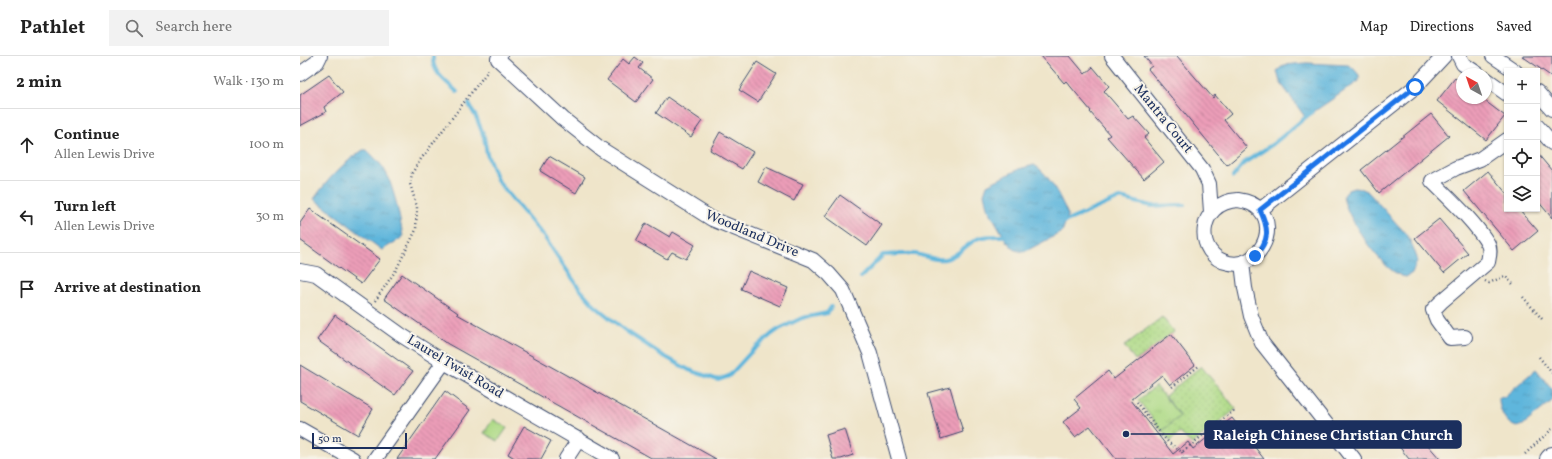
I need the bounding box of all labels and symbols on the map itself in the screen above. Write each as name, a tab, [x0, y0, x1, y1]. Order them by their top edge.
north arrow	[1456, 68, 1492, 104]
route start	[1406, 78, 1424, 96]
street label: Mantra Court	[1129, 80, 1197, 158]
street label: Woodland Drive	[702, 206, 802, 262]
route end	[1246, 247, 1264, 265]
street label: Laurel Twist Road	[403, 331, 507, 403]
callout: Raleigh Chinese Christian Church	[1205, 421, 1461, 448]
text: Raleigh Chinese Christian Church	[1213, 426, 1453, 447]
scale bar	[312, 431, 407, 450]

